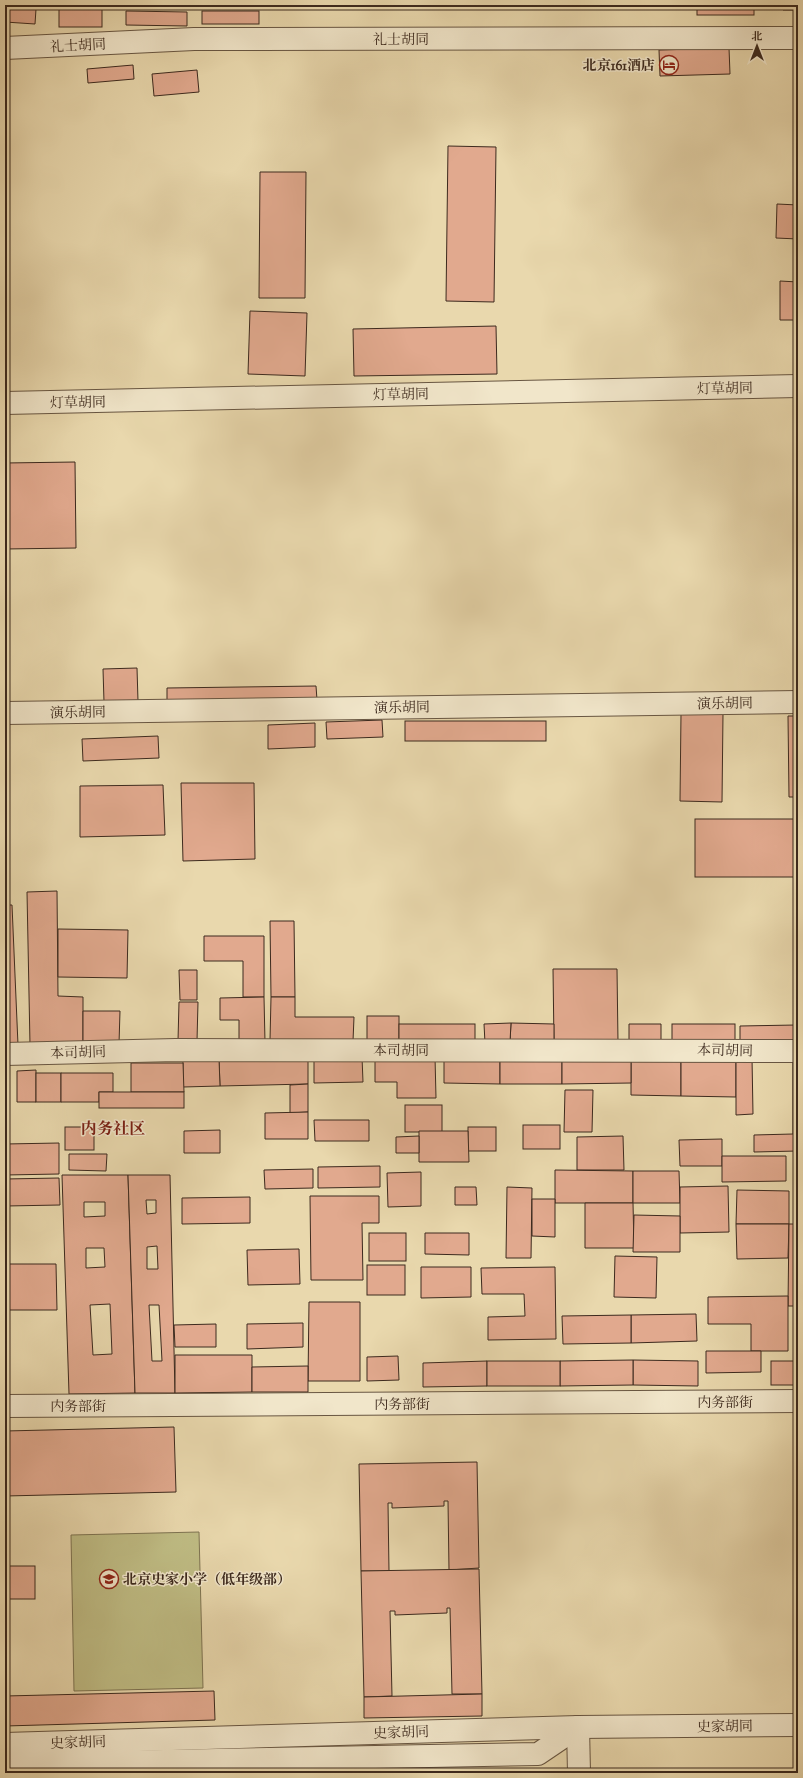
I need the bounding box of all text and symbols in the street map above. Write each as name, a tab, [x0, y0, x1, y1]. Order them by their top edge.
north arrow	[737, 26, 777, 66]
text: 北	[752, 29, 763, 45]
street label: 礼士胡同	[373, 31, 429, 51]
street label: 礼士胡同	[50, 36, 107, 58]
hotel icon: 北京161酒店	[658, 54, 680, 76]
place label: 北京161酒店	[583, 57, 655, 77]
street label: 灯草胡同	[697, 380, 753, 400]
street label: 灯草胡同	[373, 386, 429, 406]
street label: 灯草胡同	[50, 394, 106, 414]
street label: 演乐胡同	[697, 695, 753, 715]
street label: 演乐胡同	[374, 699, 430, 719]
street label: 演乐胡同	[50, 704, 106, 724]
street label: 本司胡同	[373, 1042, 429, 1062]
street label: 本司胡同	[697, 1042, 753, 1062]
street label: 本司胡同	[50, 1043, 106, 1065]
district label: 内务社区	[81, 1119, 145, 1142]
street label: 内务部街	[697, 1394, 753, 1414]
street label: 内务部街	[374, 1396, 430, 1416]
street label: 内务部街	[50, 1398, 106, 1418]
school or university icon: 北京史家小学（低年级部）	[98, 1568, 120, 1590]
place label: 北京史家小学（低年级部）	[123, 1571, 291, 1591]
street label: 史家胡同	[697, 1718, 753, 1738]
street label: 史家胡同	[373, 1723, 429, 1745]
street label: 史家胡同	[50, 1733, 106, 1755]

